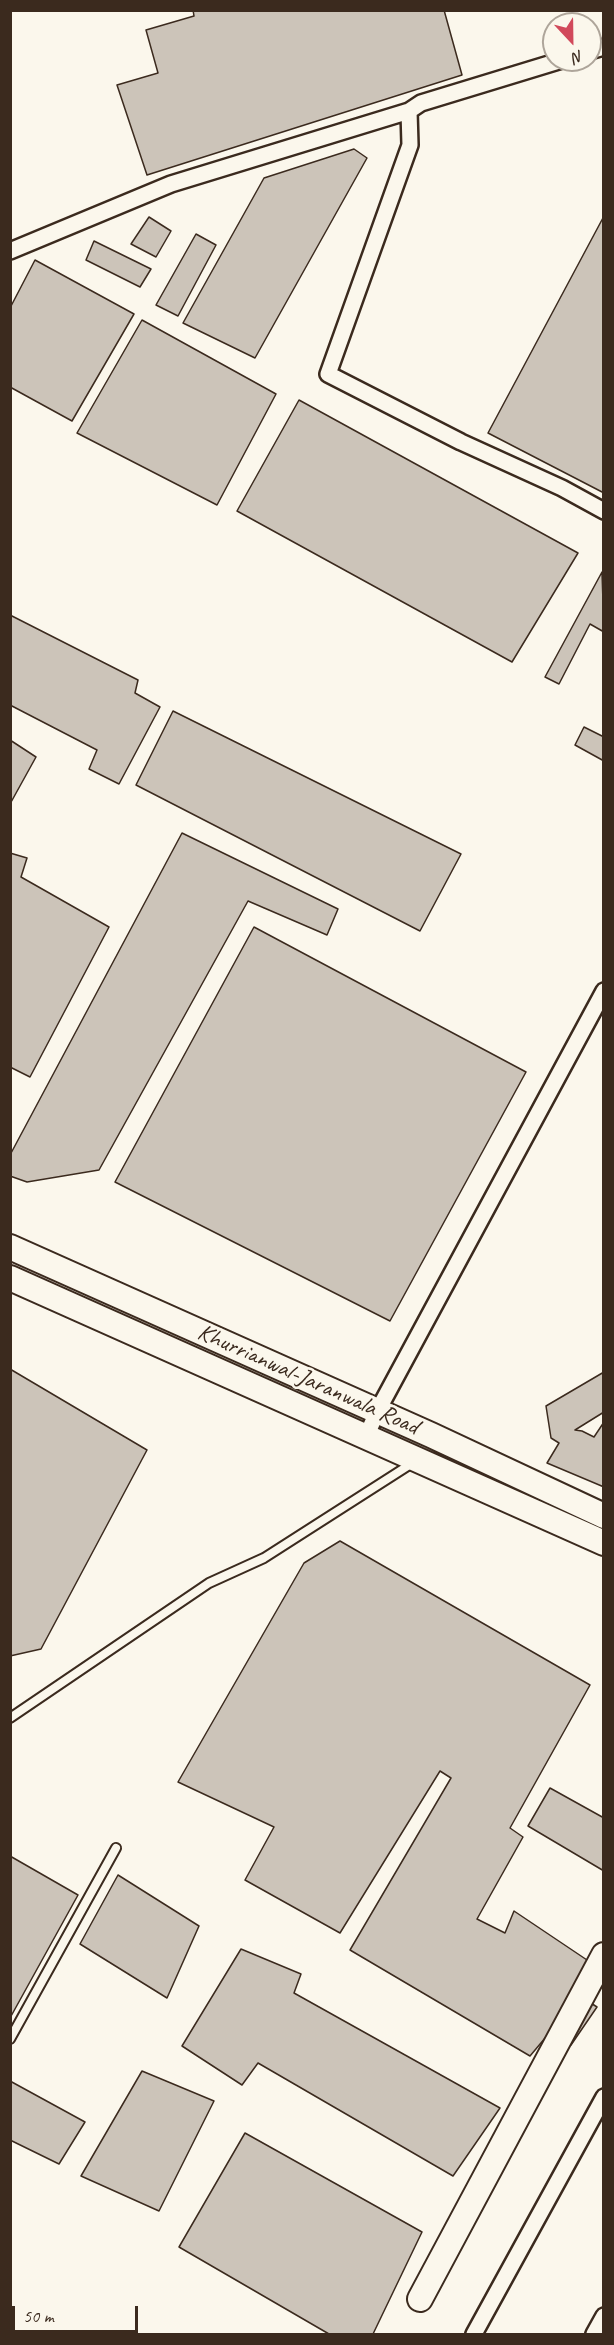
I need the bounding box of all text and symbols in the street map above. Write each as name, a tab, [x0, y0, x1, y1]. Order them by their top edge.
north arrow	[542, 12, 602, 72]
text: N	[570, 46, 586, 68]
street label: Khurrianwal-Jaranwala Road	[193, 1318, 423, 1442]
scale bar	[15, 2294, 141, 2332]
text: 50 m	[23, 2305, 54, 2327]

